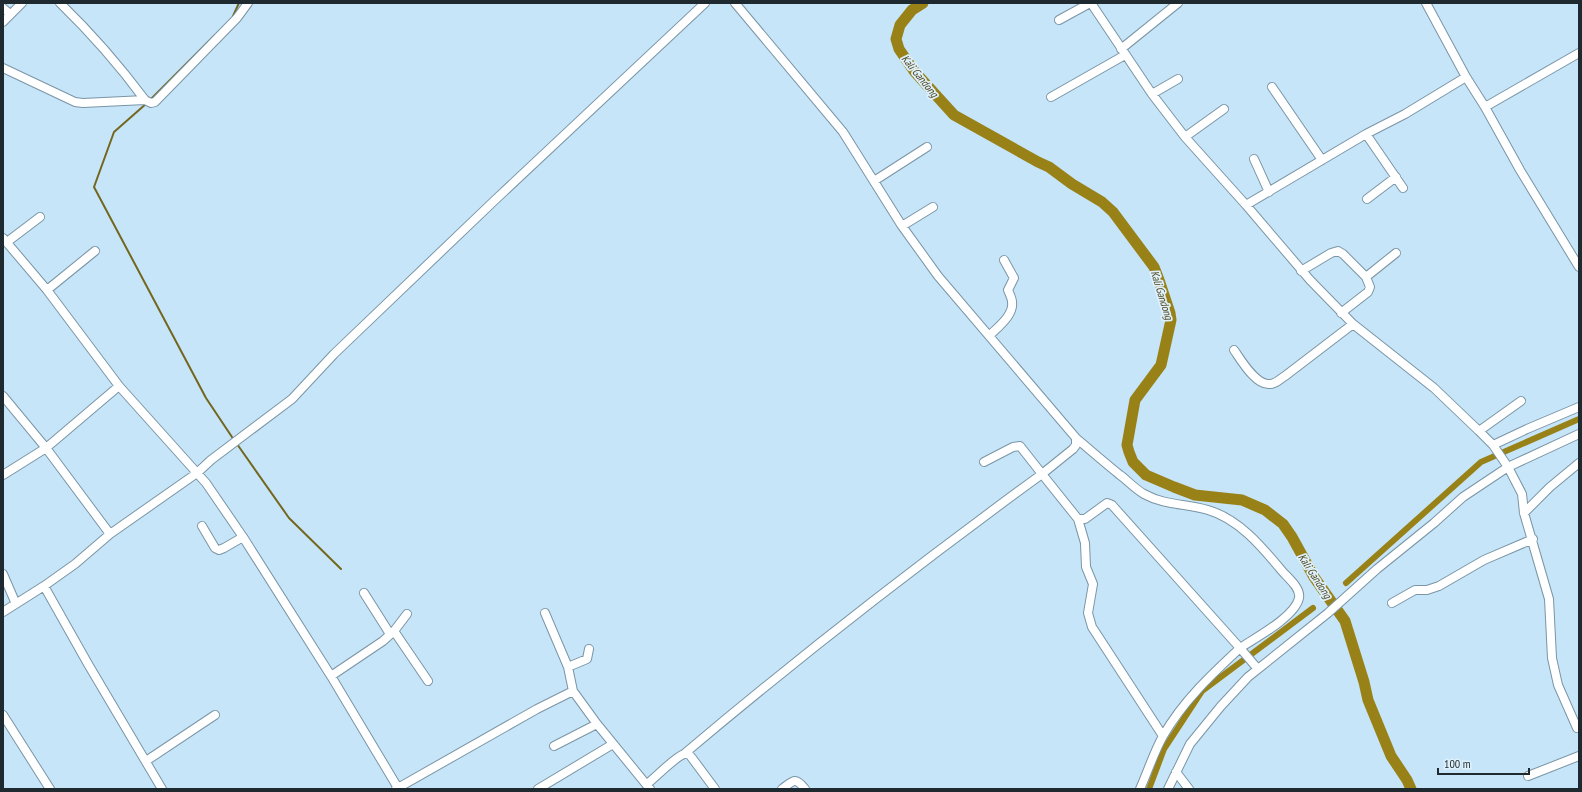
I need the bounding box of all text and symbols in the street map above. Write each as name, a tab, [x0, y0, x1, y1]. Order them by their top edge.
water label: Kali Gandong	[899, 52, 942, 101]
water label: Kali Gandong	[1148, 269, 1176, 322]
water label: Kali Gandong	[1295, 551, 1335, 602]
scale bar	[1438, 750, 1529, 776]
text: 100 m	[1444, 756, 1471, 771]

